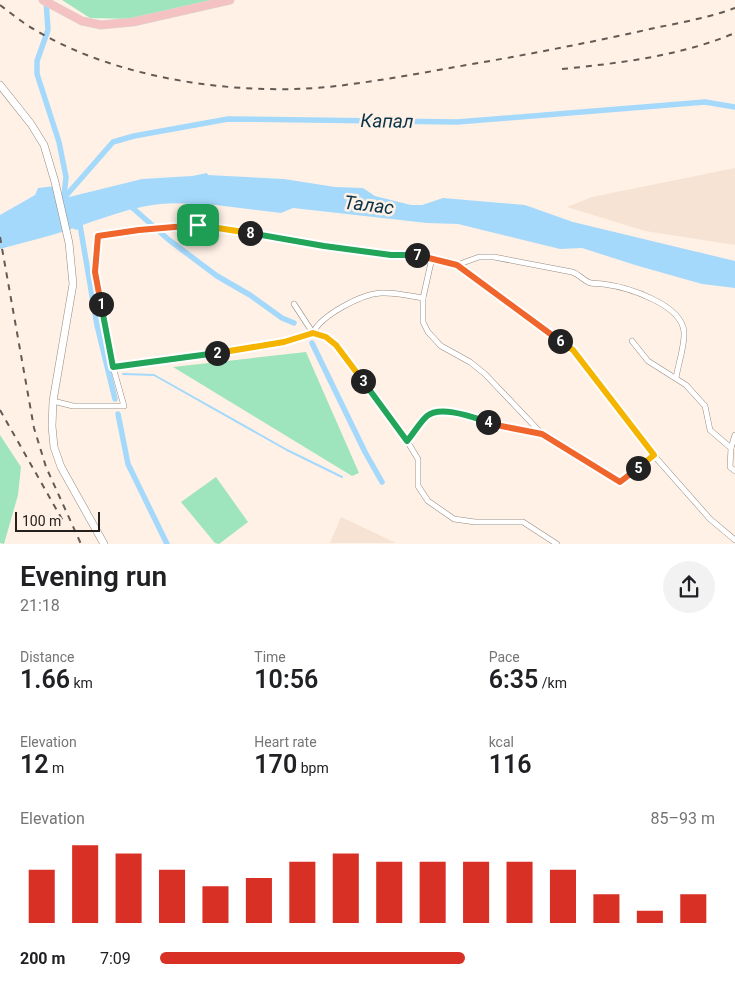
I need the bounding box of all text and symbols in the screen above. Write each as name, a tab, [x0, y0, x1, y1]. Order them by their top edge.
water label: Капал	[360, 109, 414, 133]
water label: Талас	[343, 191, 396, 220]
pin	[177, 204, 219, 246]
icon: arrive	[184, 211, 212, 239]
pin: 8	[238, 220, 262, 246]
text: 8	[246, 225, 255, 241]
pin: 7	[404, 242, 430, 268]
text: 7	[413, 247, 422, 263]
pin: 1	[88, 292, 114, 316]
text: 1	[97, 296, 106, 312]
pin: 6	[548, 328, 572, 354]
text: 6	[556, 333, 565, 349]
pin: 2	[204, 340, 230, 366]
text: 2	[213, 345, 222, 361]
pin: 3	[350, 368, 376, 394]
text: 3	[359, 373, 368, 389]
pin: 4	[476, 410, 500, 434]
text: 4	[484, 414, 493, 430]
pin: 5	[626, 456, 650, 480]
text: 5	[634, 460, 643, 476]
scale bar	[15, 508, 100, 532]
text: 100 m	[22, 513, 61, 529]
text: Evening run	[20, 560, 167, 593]
button: share	[663, 561, 715, 613]
text: 21:18	[20, 596, 60, 615]
text: Distance	[20, 649, 75, 665]
text: Time	[254, 649, 286, 665]
text: Pace	[489, 649, 520, 665]
text: 1.66	[20, 665, 70, 694]
text: 10:56	[254, 665, 318, 694]
text: 6:35	[489, 665, 538, 694]
text: km	[70, 675, 93, 691]
text: /km	[538, 675, 567, 691]
text: Elevation	[20, 734, 77, 750]
text: Heart rate	[254, 734, 317, 750]
text: kcal	[489, 734, 514, 750]
text: 12	[20, 750, 49, 779]
text: 170	[254, 750, 297, 779]
text: 116	[489, 750, 532, 779]
text: m	[49, 760, 64, 776]
text: bpm	[297, 760, 329, 776]
text: Elevation	[20, 809, 85, 828]
text: 85–93 m	[651, 809, 715, 828]
text: 200 m	[20, 949, 65, 968]
text: 7:09	[100, 949, 131, 968]

